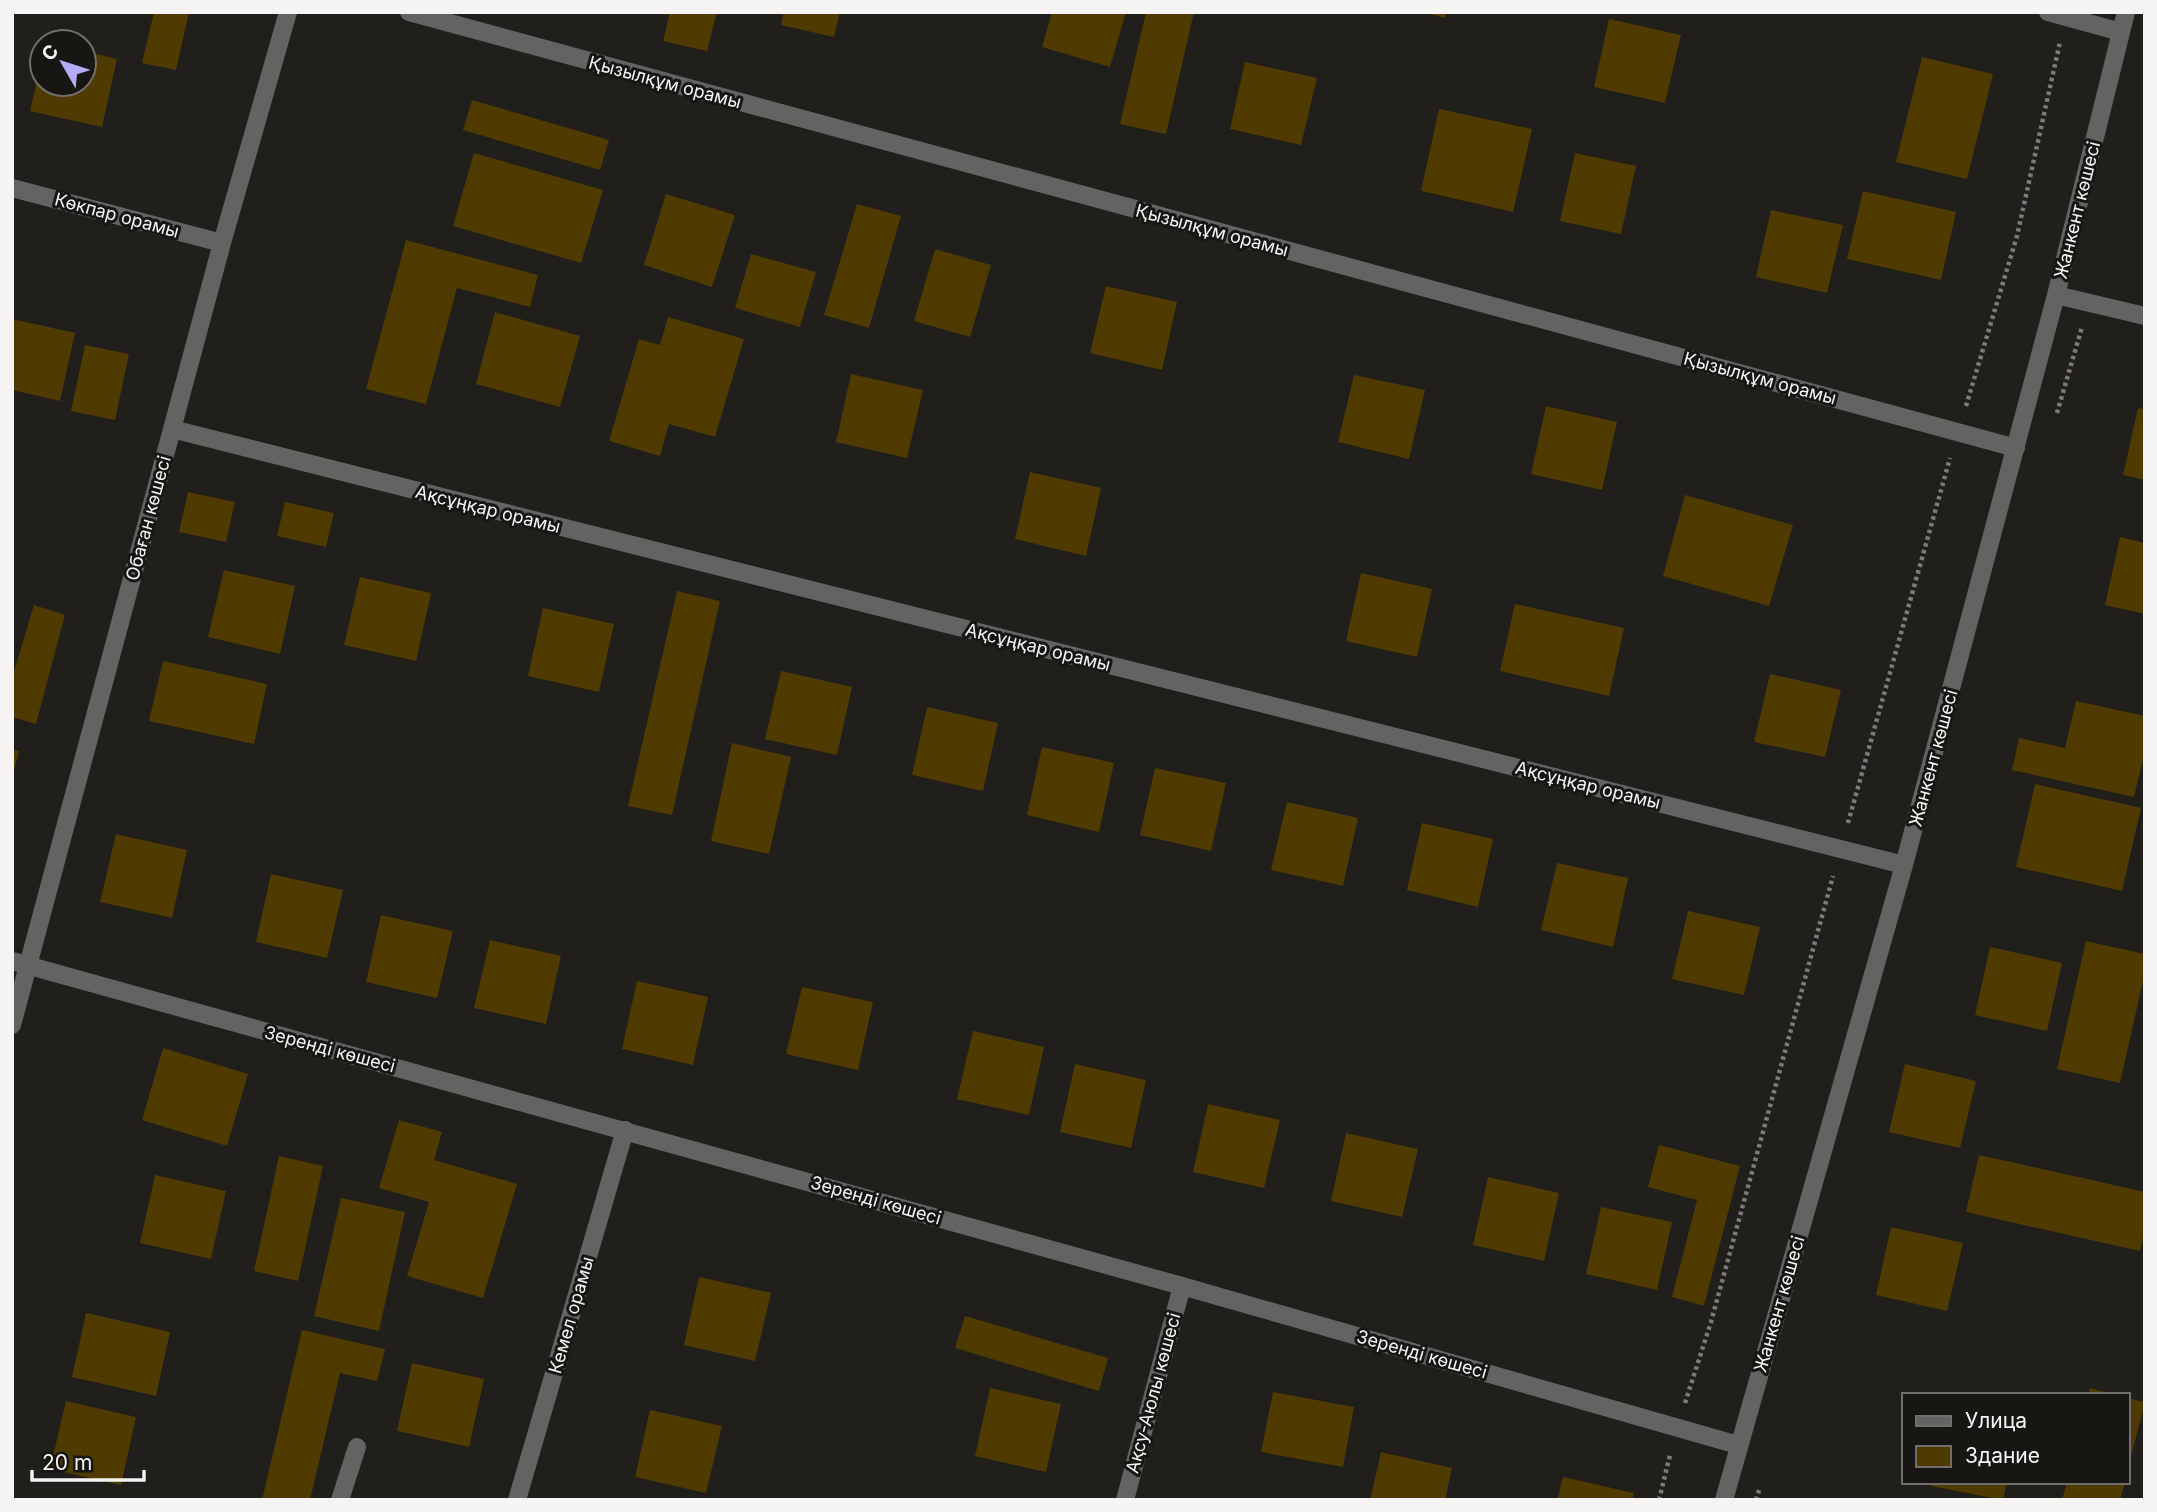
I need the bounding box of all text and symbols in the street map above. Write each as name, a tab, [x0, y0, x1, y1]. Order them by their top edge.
north arrow	[28, 28, 98, 98]
text: С	[37, 40, 64, 65]
street label: Қызылқұм орамы	[586, 52, 744, 112]
street label: Жанкент көшесі	[2050, 139, 2104, 281]
street label: Көкпар орамы	[53, 188, 181, 242]
street label: Қызылқұм орамы	[1133, 200, 1291, 260]
street label: Қызылқұм орамы	[1681, 348, 1839, 408]
street label: Обаған көшесі	[121, 453, 175, 583]
street label: Ақсұңқар орамы	[413, 481, 563, 537]
street label: Ақсұңқар орамы	[963, 619, 1113, 675]
street label: Жанкент көшесі	[1905, 687, 1961, 829]
street label: Ақсұңқар орамы	[1513, 757, 1663, 813]
street label: Зеренді көшесі	[262, 1021, 398, 1077]
street label: Зеренді көшесі	[808, 1171, 944, 1229]
street label: Жанкент көшесі	[1749, 1233, 1809, 1375]
street label: Кемел орамы	[544, 1254, 598, 1376]
street label: Ақсу-Аюлы көшесі	[1121, 1310, 1185, 1476]
street label: Зеренді көшесі	[1354, 1325, 1490, 1383]
legend	[1902, 1393, 2129, 1484]
text: Улица	[1965, 1408, 2027, 1433]
scale bar	[32, 1438, 144, 1482]
text: Здание	[1965, 1443, 2040, 1468]
text: 20 m	[42, 1450, 92, 1475]

